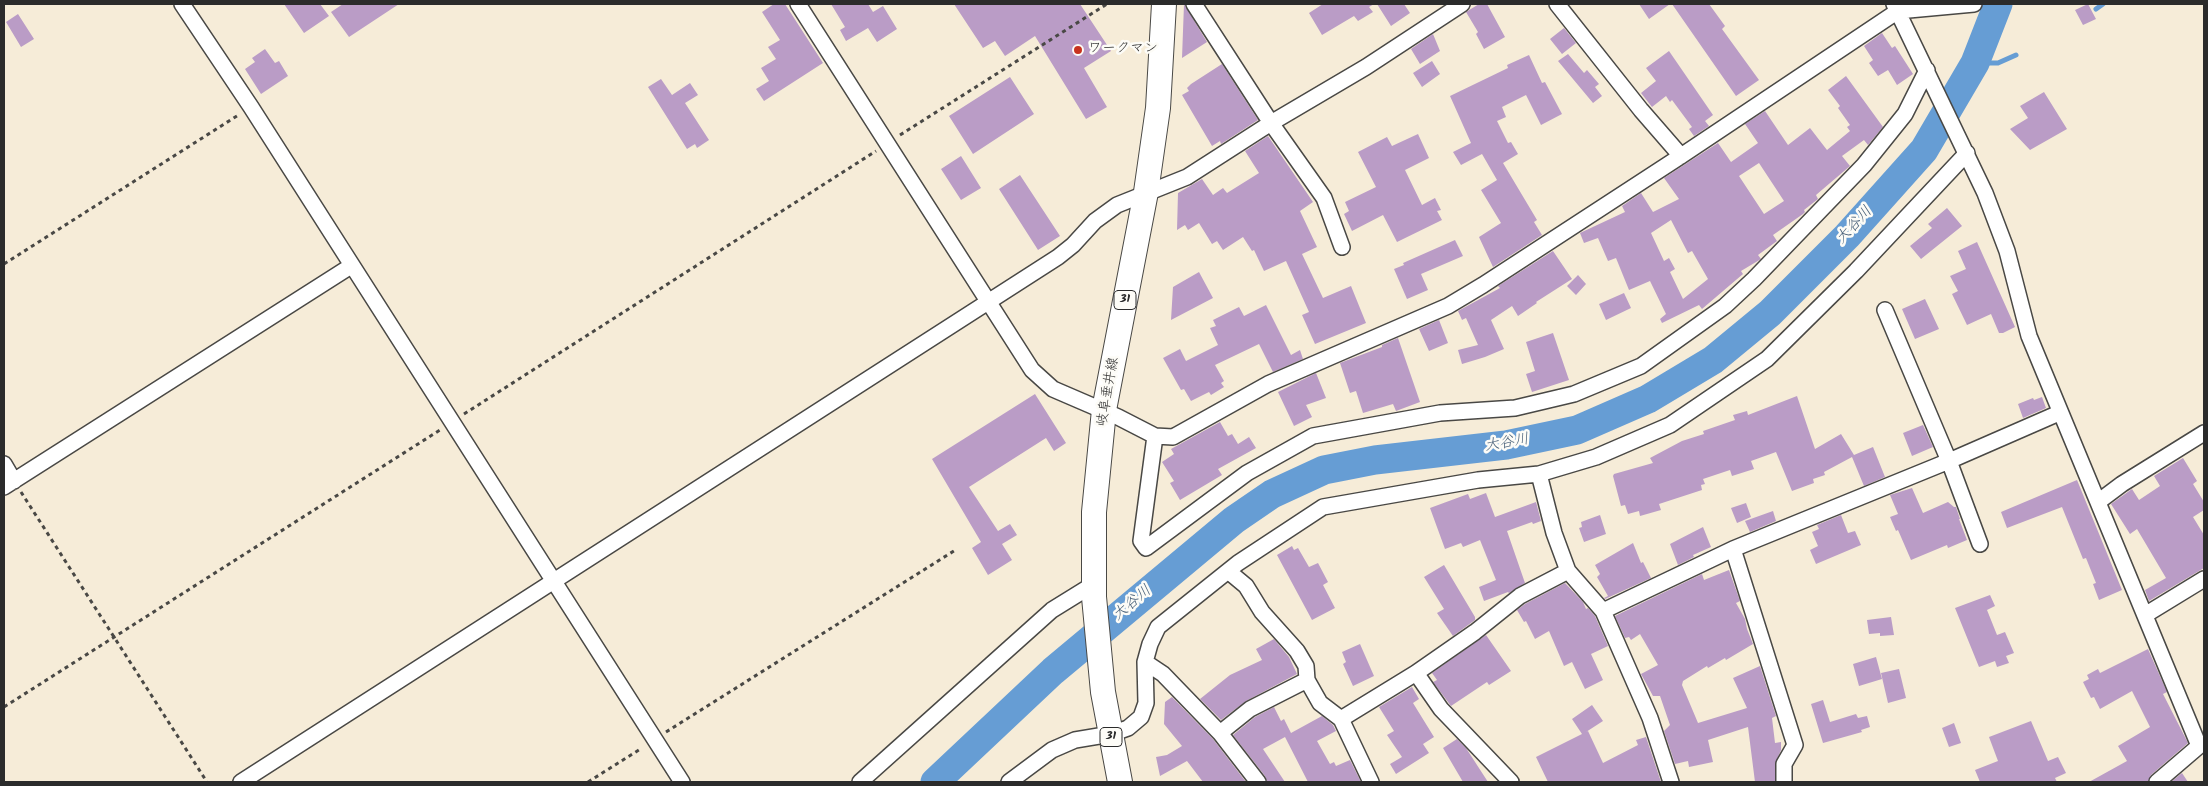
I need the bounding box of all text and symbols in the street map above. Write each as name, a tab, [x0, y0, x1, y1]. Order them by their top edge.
place label: ワークマン	[1088, 42, 1158, 58]
marker: ワークマン	[1072, 44, 1084, 56]
water label: 大谷川	[1833, 203, 1877, 249]
road number: 31	[1114, 290, 1136, 310]
street label: 岐阜垂井線	[1095, 356, 1123, 428]
water label: 大谷川	[1483, 431, 1531, 457]
water label: 大谷川	[1110, 583, 1156, 625]
road number: 31	[1100, 728, 1122, 746]

